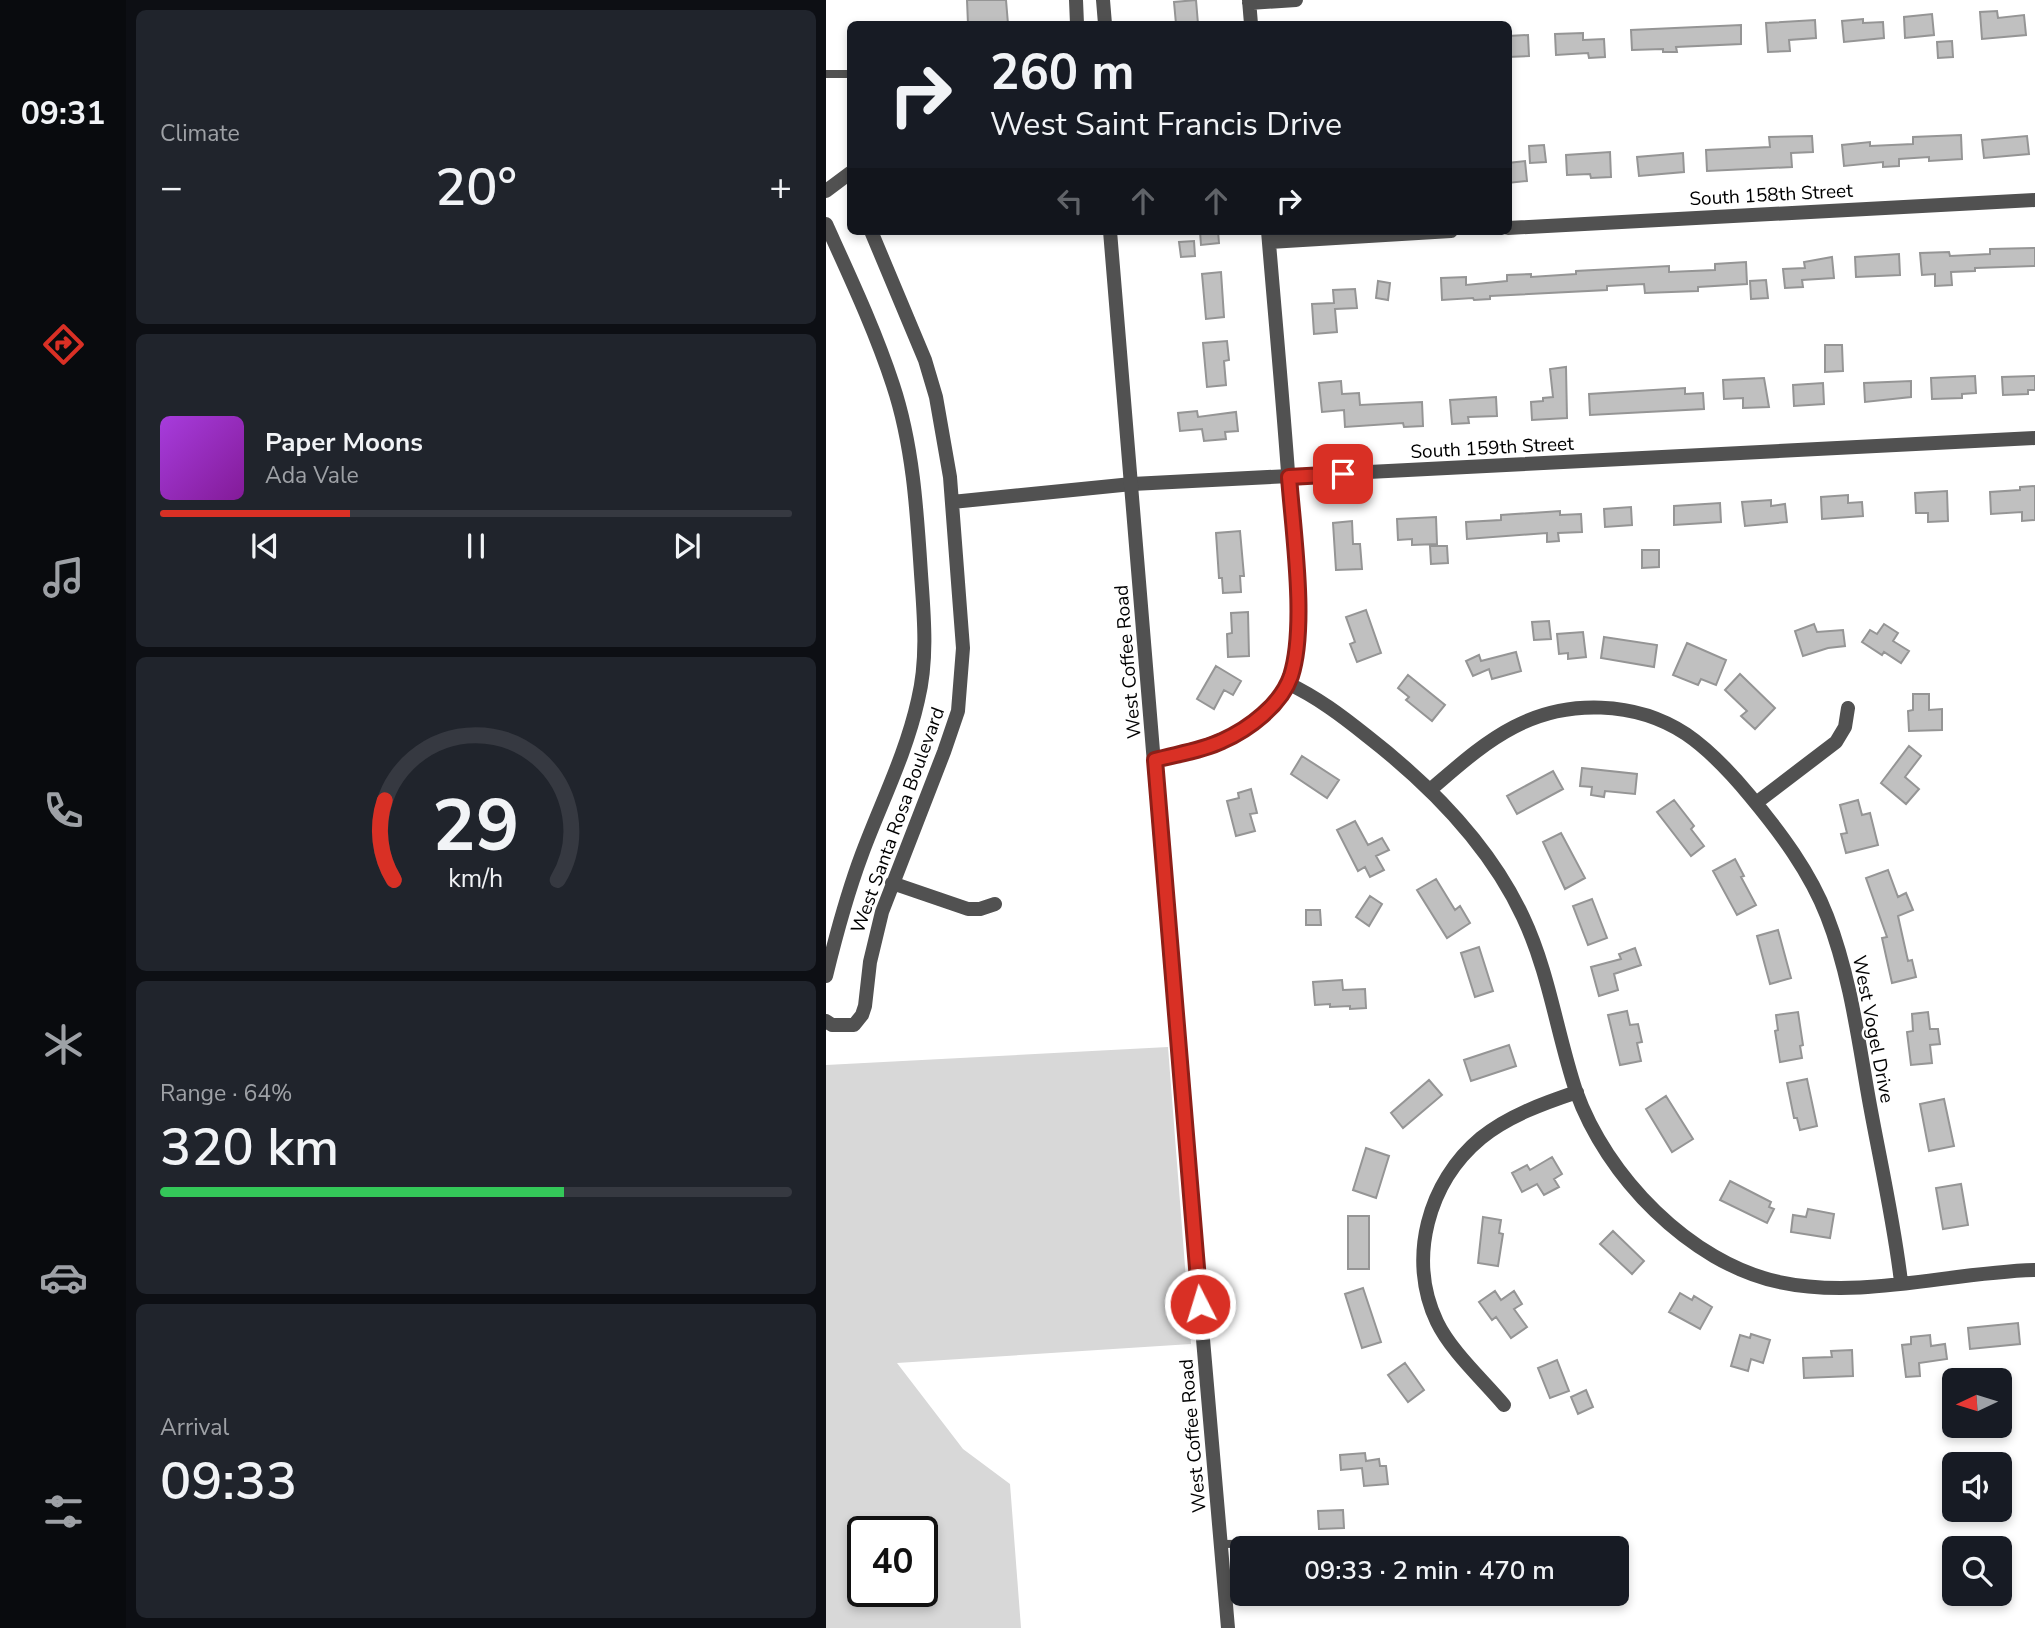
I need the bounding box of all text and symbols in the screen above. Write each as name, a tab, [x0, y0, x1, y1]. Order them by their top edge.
text: 260 m	[990, 39, 1134, 106]
icon: right	[875, 49, 966, 140]
text: 09:31	[21, 92, 105, 135]
text: West Saint Francis Drive	[990, 103, 1342, 146]
text: Climate	[160, 118, 240, 149]
text: 20°	[435, 152, 517, 223]
text: −	[160, 162, 183, 213]
text: +	[769, 162, 792, 213]
street label: South 158th Street	[1689, 178, 1854, 212]
icon: left	[1051, 182, 1089, 220]
icon: ahead	[1124, 182, 1162, 220]
icon: ahead	[1197, 182, 1235, 220]
icon: right	[1270, 182, 1308, 220]
icon: directions	[39, 320, 88, 369]
text: Paper Moons	[265, 425, 423, 460]
street label: South 159th Street	[1410, 431, 1575, 465]
pin	[1313, 444, 1373, 504]
icon: arrive	[1324, 455, 1362, 493]
text: Ada Vale	[265, 460, 359, 491]
icon: previous	[246, 527, 284, 565]
icon: pause	[457, 527, 495, 565]
icon: next	[668, 527, 706, 565]
icon: music	[39, 553, 88, 602]
street label: West Coffee Road	[1108, 584, 1148, 740]
street label: West Santa Rosa Boulevard	[845, 704, 951, 937]
text: 29	[432, 776, 520, 876]
icon: phone	[39, 786, 88, 835]
text: km/h	[448, 862, 504, 896]
street label: West Vogel Drive	[1846, 953, 1900, 1105]
icon: climate	[39, 1020, 88, 1069]
text: Range · 64%	[160, 1078, 292, 1109]
text: 320 km	[160, 1112, 339, 1183]
icon: car	[39, 1253, 88, 1302]
position arrow	[1163, 1267, 1237, 1341]
street label: West Coffee Road	[1173, 1358, 1213, 1514]
north arrow	[1942, 1368, 2012, 1438]
map controls	[1942, 1368, 2012, 1606]
text: Arrival	[160, 1412, 229, 1443]
text: 09:33	[160, 1446, 297, 1517]
button: sound	[1942, 1452, 2012, 1522]
icon: filters	[39, 1487, 88, 1536]
speed limit sign: 40	[847, 1516, 938, 1607]
button: search	[1942, 1536, 2012, 1606]
text: 09:33 · 2 min · 470 m	[1304, 1553, 1555, 1588]

